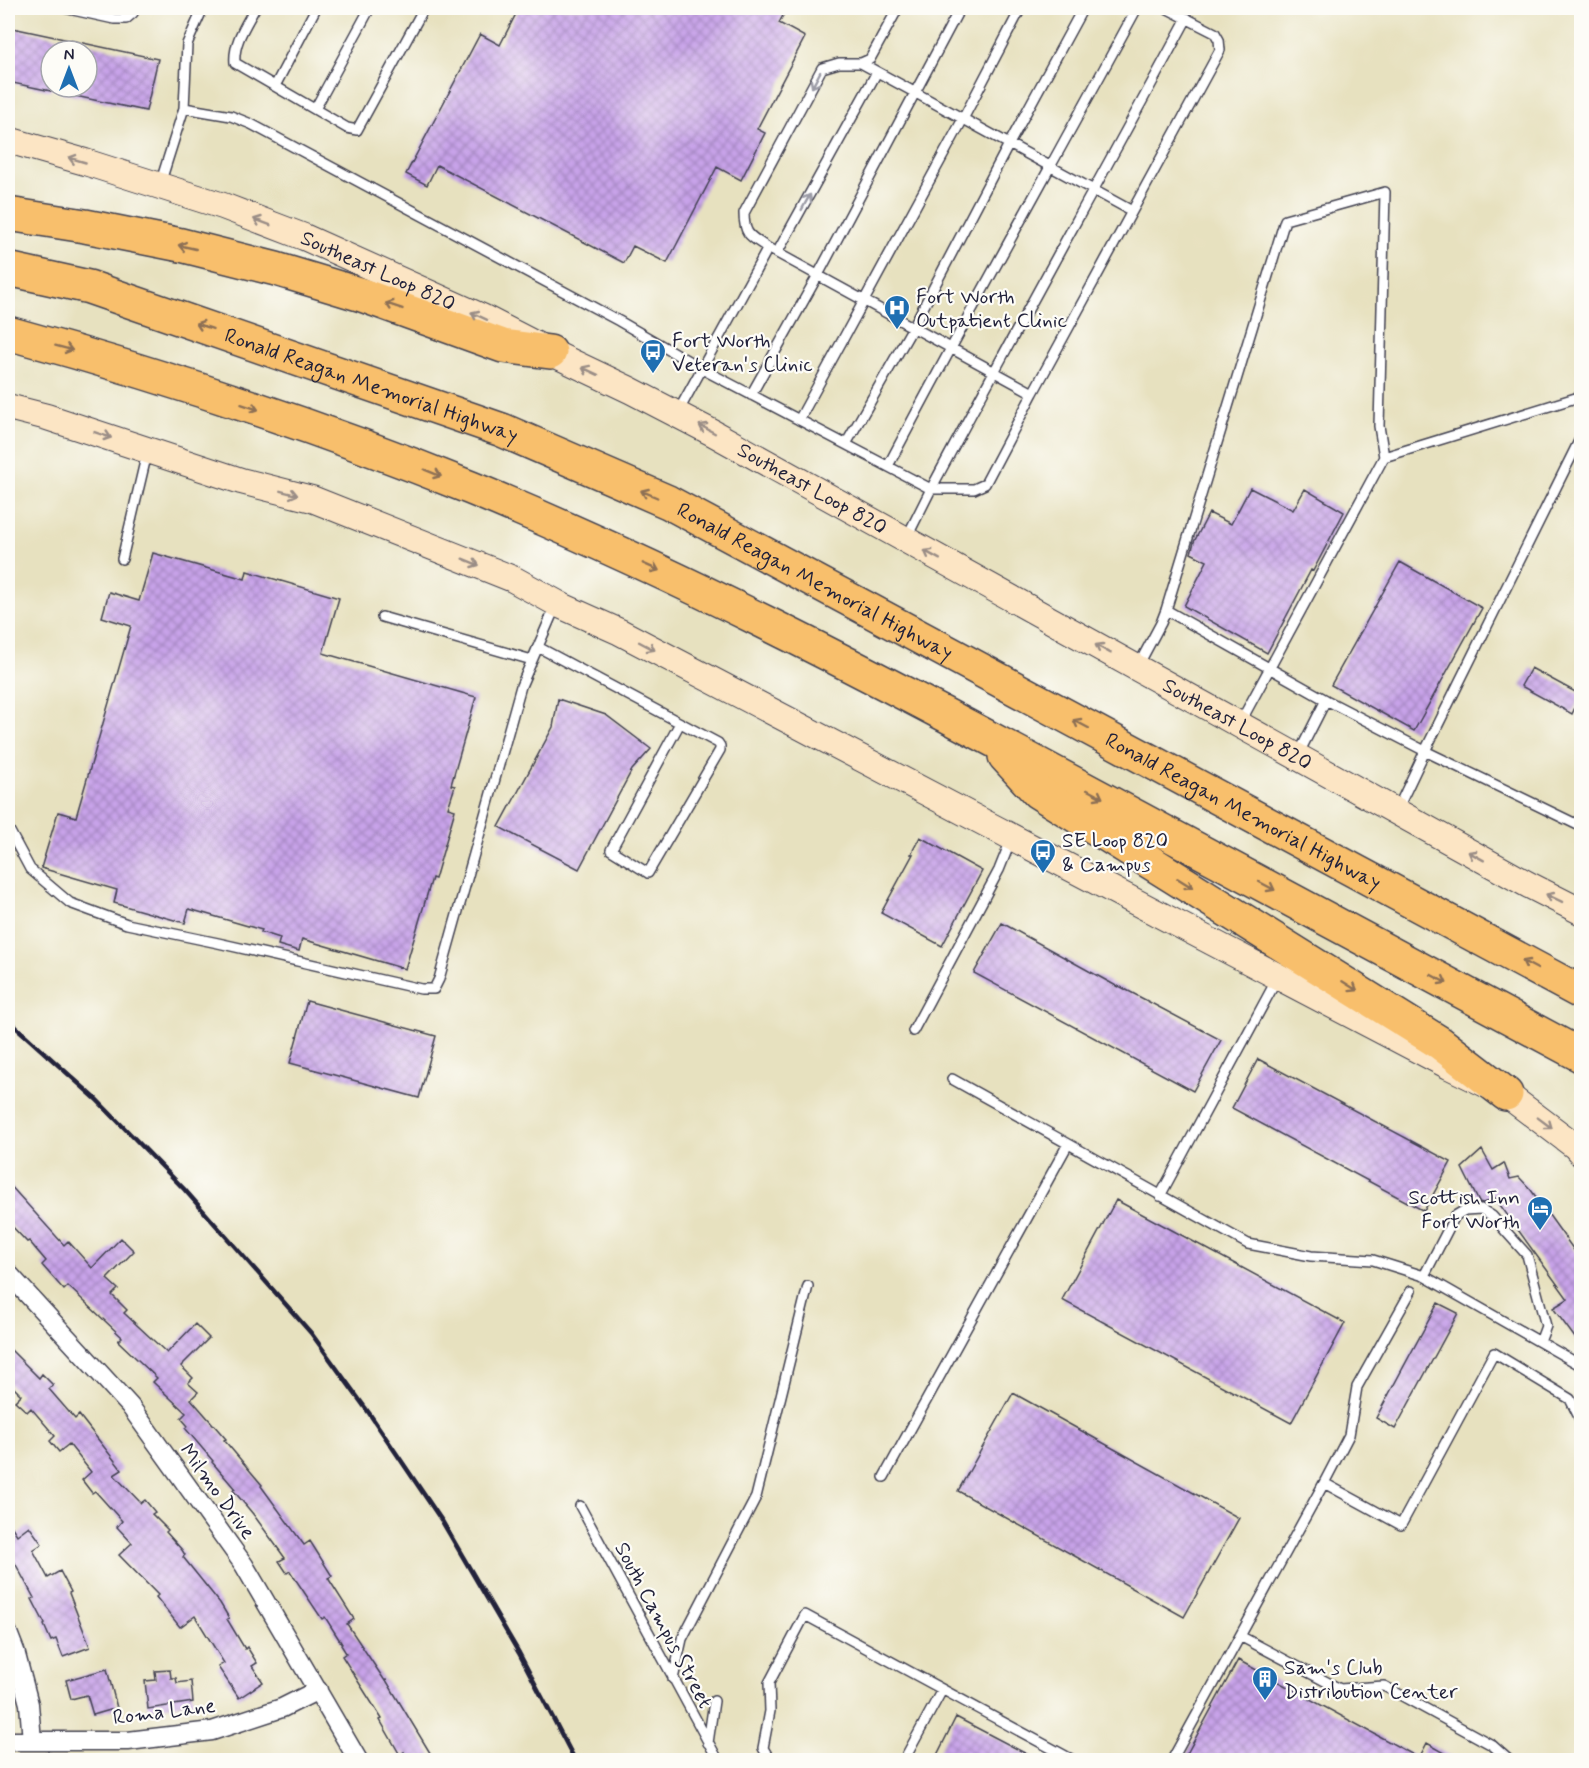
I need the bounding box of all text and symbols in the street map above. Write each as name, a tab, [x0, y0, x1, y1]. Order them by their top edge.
north arrow	[39, 39, 99, 99]
text: N	[64, 45, 74, 66]
one-way arrow	[810, 71, 822, 88]
one-way arrow	[68, 154, 87, 165]
one-way arrow	[801, 193, 812, 211]
one-way arrow	[253, 215, 272, 226]
street label: Southeast Loop 820	[296, 224, 460, 318]
one-way arrow	[177, 240, 196, 252]
place label: Fort Worth Outpatient Clinic	[916, 283, 1067, 335]
hospital icon: Fort Worth Outpatient Clinic	[882, 293, 912, 331]
one-way arrow	[385, 299, 404, 310]
one-way arrow	[471, 310, 489, 322]
one-way arrow	[195, 320, 214, 331]
street label: Ronald Reagan Memorial Highway	[221, 322, 522, 450]
place label: Fort Worth Veteran's Clinic	[672, 327, 813, 379]
bus stop icon: Fort Worth Veteran's Clinic	[638, 337, 668, 375]
one-way arrow	[54, 343, 73, 355]
one-way arrow	[582, 365, 600, 377]
one-way arrow	[240, 402, 259, 413]
one-way arrow	[699, 423, 716, 435]
one-way arrow	[93, 431, 112, 442]
street label: Southeast Loop 820	[732, 436, 892, 542]
one-way arrow	[423, 468, 442, 479]
one-way arrow	[279, 488, 298, 500]
one-way arrow	[640, 488, 659, 499]
street label: Ronald Reagan Memorial Highway	[672, 496, 958, 667]
one-way arrow	[924, 549, 942, 560]
one-way arrow	[461, 557, 480, 568]
one-way arrow	[641, 562, 659, 573]
one-way arrow	[637, 641, 655, 652]
one-way arrow	[1095, 643, 1112, 655]
street label: Southeast Loop 820	[1157, 672, 1317, 777]
one-way arrow	[1072, 718, 1090, 729]
street label: Ronald Reagan Memorial Highway	[1100, 726, 1386, 897]
one-way arrow	[1086, 788, 1103, 800]
place label: SE Loop 820 & Campus	[1062, 827, 1168, 879]
bus stop icon: SE Loop 820 & Campus	[1028, 837, 1058, 875]
one-way arrow	[1468, 850, 1485, 862]
one-way arrow	[1176, 878, 1193, 890]
one-way arrow	[1258, 880, 1275, 892]
one-way arrow	[1545, 892, 1563, 904]
one-way arrow	[1522, 959, 1539, 971]
one-way arrow	[1429, 974, 1447, 985]
one-way arrow	[1342, 980, 1359, 993]
one-way arrow	[1536, 1117, 1552, 1130]
place label: Scottish Inn Fort Worth	[1408, 1184, 1520, 1236]
hotel icon: Scottish Inn Fort Worth	[1525, 1194, 1555, 1232]
street label: Milmo Drive	[173, 1438, 262, 1545]
street label: South Campus Street	[607, 1537, 719, 1714]
place label: Sam's Club Distribution Center	[1284, 1654, 1458, 1706]
building icon: Sam's Club Distribution Center	[1250, 1664, 1280, 1702]
street label: Roma Lane	[111, 1692, 217, 1732]

